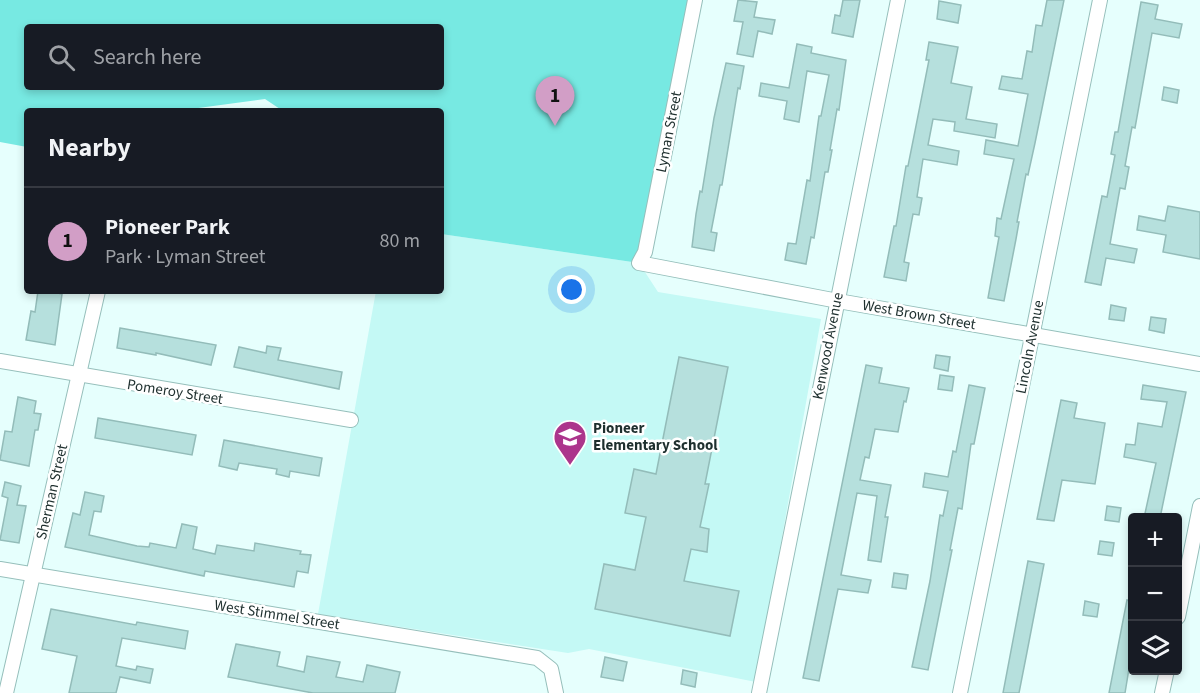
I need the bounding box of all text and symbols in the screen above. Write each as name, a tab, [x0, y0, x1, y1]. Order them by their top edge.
search box	[24, 24, 444, 90]
icon: search	[45, 41, 78, 74]
text: Search here	[93, 41, 201, 73]
pin: 1	[536, 76, 574, 126]
street label: Lyman Street	[651, 89, 687, 175]
text: Nearby	[48, 129, 131, 166]
text: Pioneer Park	[105, 211, 230, 243]
text: 1	[62, 227, 73, 255]
text: 80 m	[380, 227, 420, 255]
text: Park · Lyman Street	[105, 243, 265, 271]
your location	[557, 275, 586, 304]
street label: Kenwood Avenue	[807, 291, 849, 401]
street label: West Brown Street	[861, 295, 977, 335]
street label: Lincoln Avenue	[1011, 298, 1049, 396]
street label: Pomeroy Street	[126, 374, 224, 410]
place label: Pioneer Elementary School	[593, 418, 718, 456]
school or university icon: Pioneer Elementary School	[552, 419, 588, 466]
street label: Sherman Street	[31, 442, 73, 542]
map controls	[1128, 513, 1182, 675]
button: +	[1128, 513, 1182, 567]
button: −	[1128, 567, 1182, 621]
street label: West Stimmel Street	[213, 595, 341, 635]
button: layers	[1128, 621, 1182, 675]

